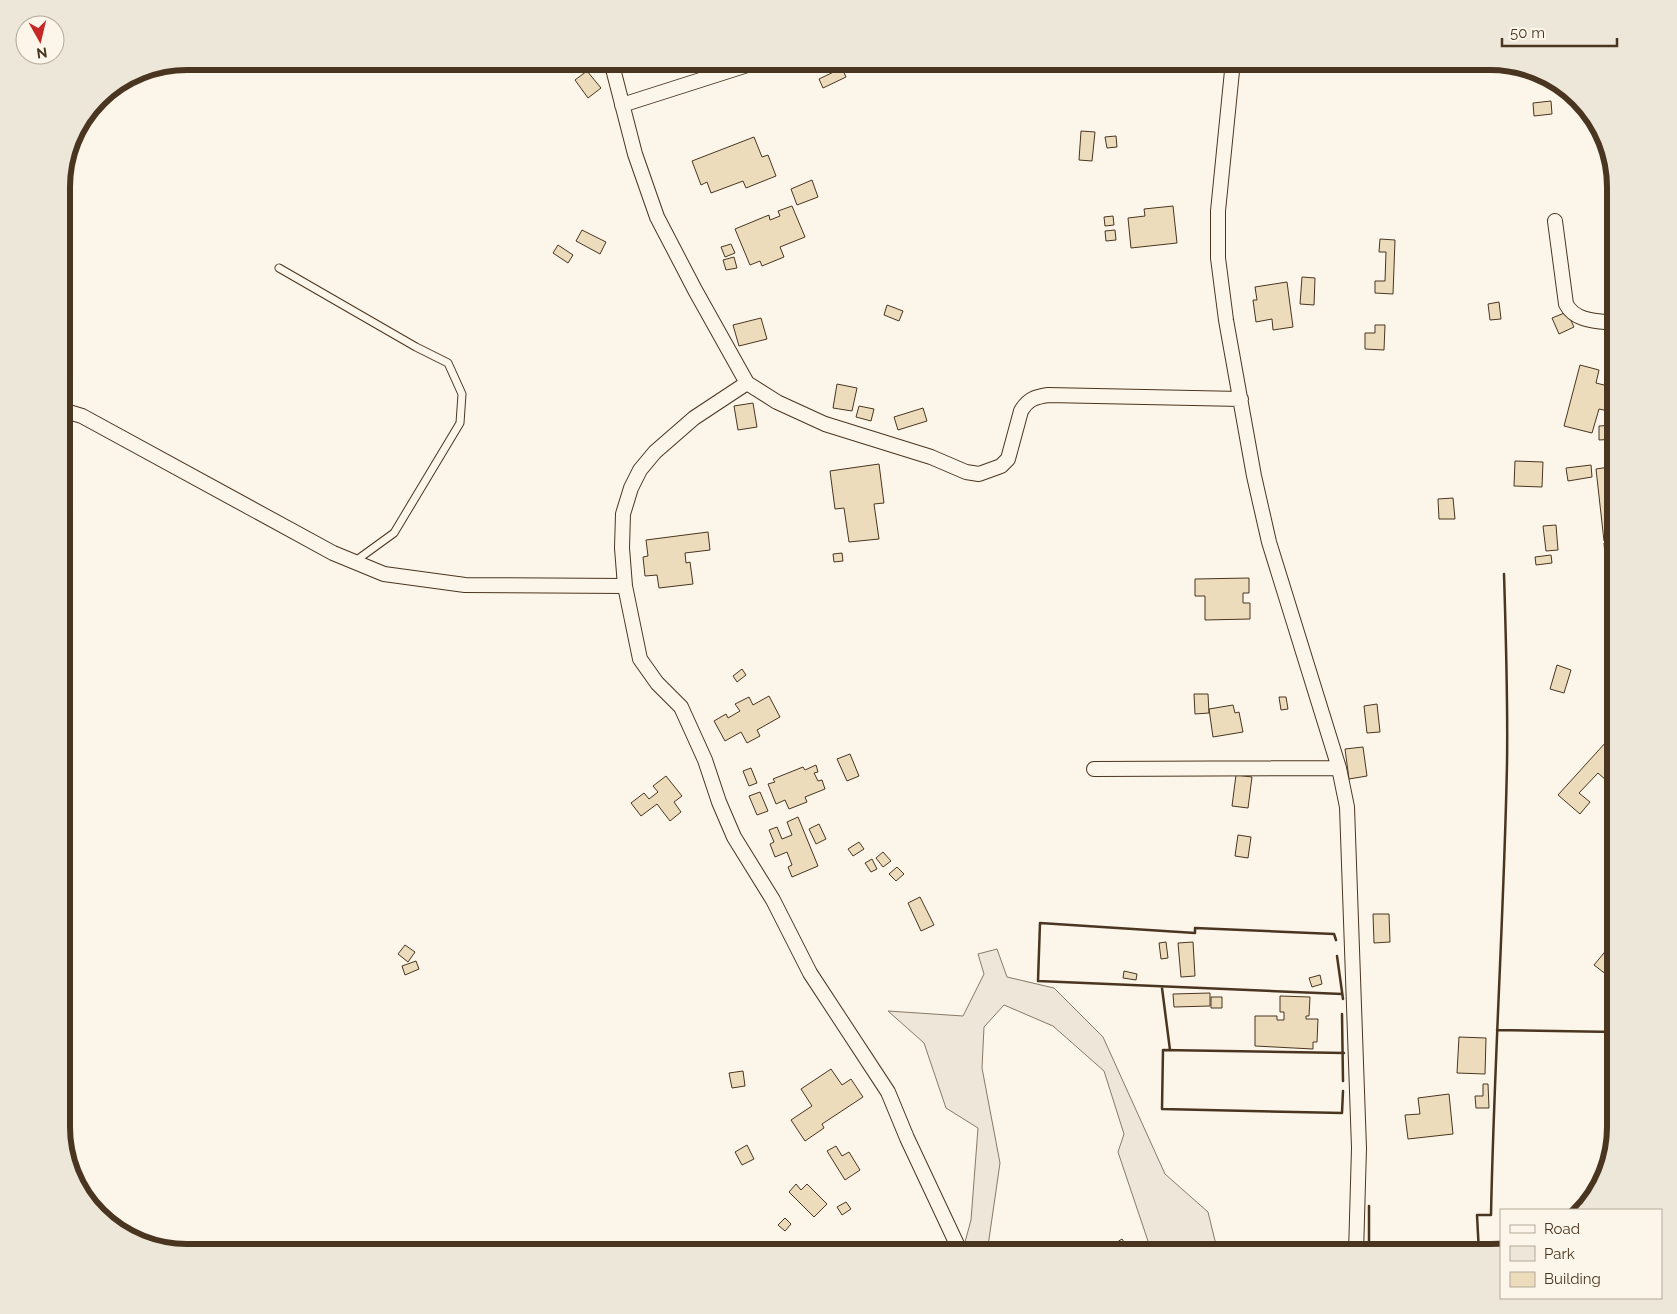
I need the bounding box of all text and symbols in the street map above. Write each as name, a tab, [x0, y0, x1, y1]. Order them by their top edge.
north arrow	[15, 15, 65, 65]
scale bar	[1502, 15, 1617, 47]
text: 50 m	[1510, 24, 1545, 42]
text: N	[35, 44, 48, 62]
legend	[1500, 1209, 1662, 1299]
text: Road	[1544, 1220, 1580, 1238]
text: Park	[1544, 1245, 1575, 1263]
text: Building	[1544, 1270, 1601, 1288]

